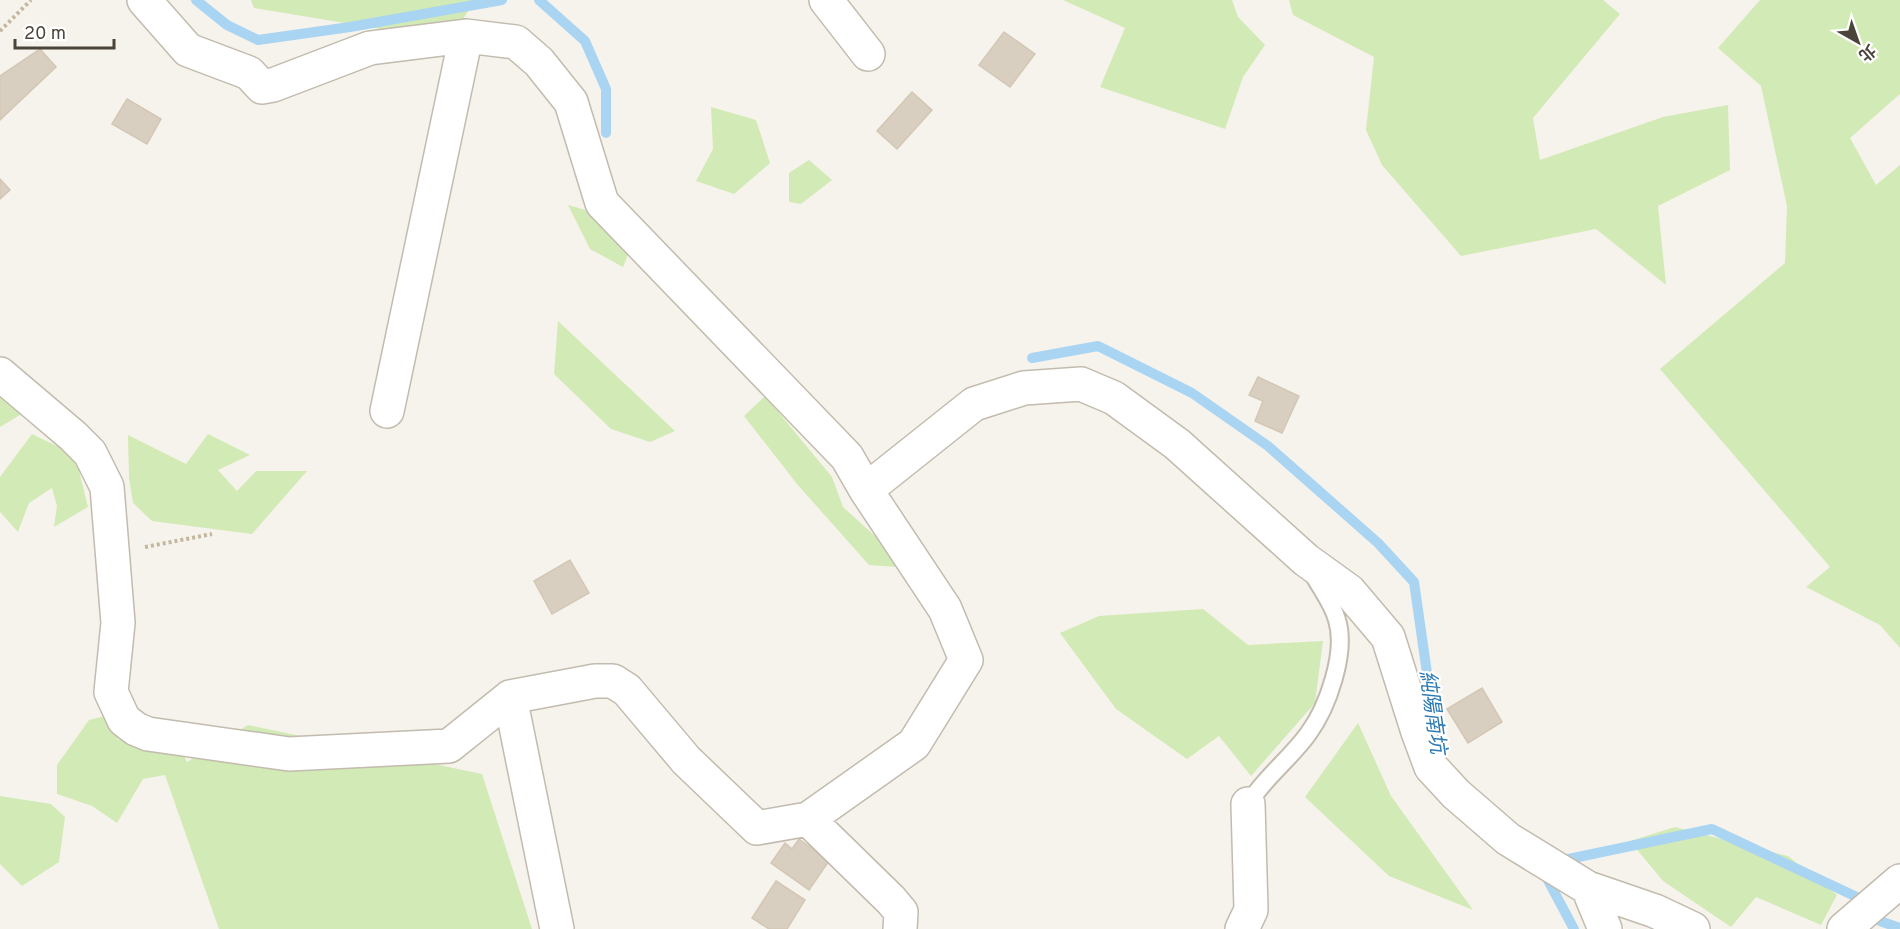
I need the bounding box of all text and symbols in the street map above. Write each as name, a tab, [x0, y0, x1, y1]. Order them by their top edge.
scale bar	[15, 12, 114, 50]
north arrow	[1828, 12, 1888, 72]
text: 20 m	[24, 23, 66, 46]
text: 北	[1854, 39, 1879, 65]
water label: 純陽南坑	[1412, 669, 1451, 759]

